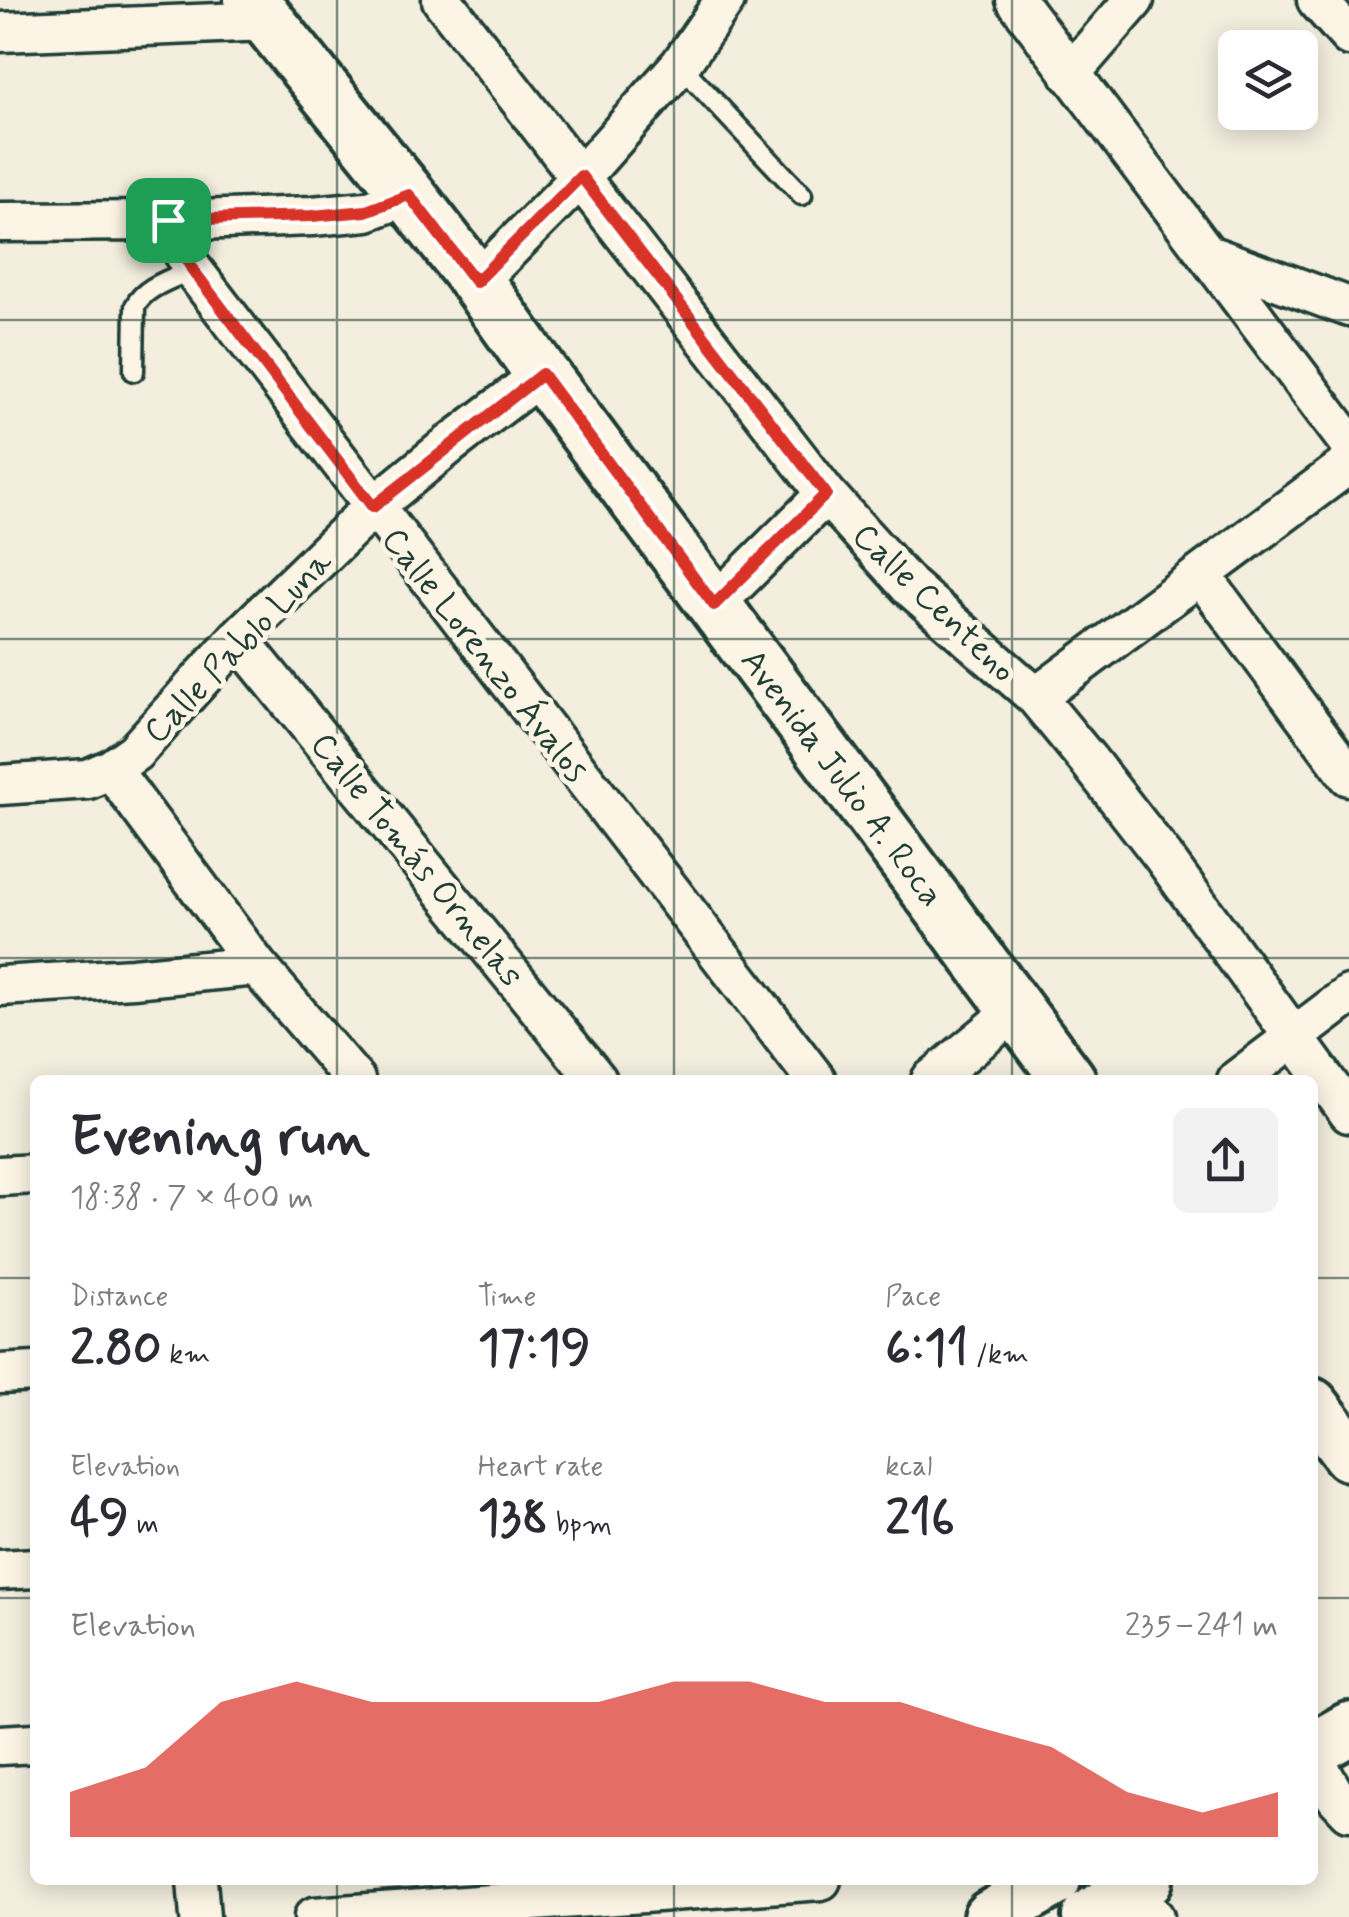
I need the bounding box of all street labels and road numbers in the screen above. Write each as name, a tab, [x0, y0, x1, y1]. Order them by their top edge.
street label: Calle Centeno	[842, 514, 1026, 693]
street label: Calle Lorenzo Ávalos	[370, 518, 598, 792]
street label: Calle Pablo Luna	[134, 540, 343, 754]
street label: Avenida Julio A. Roca	[729, 640, 954, 917]
street label: Calle Tomás Ornelas	[299, 723, 534, 997]

